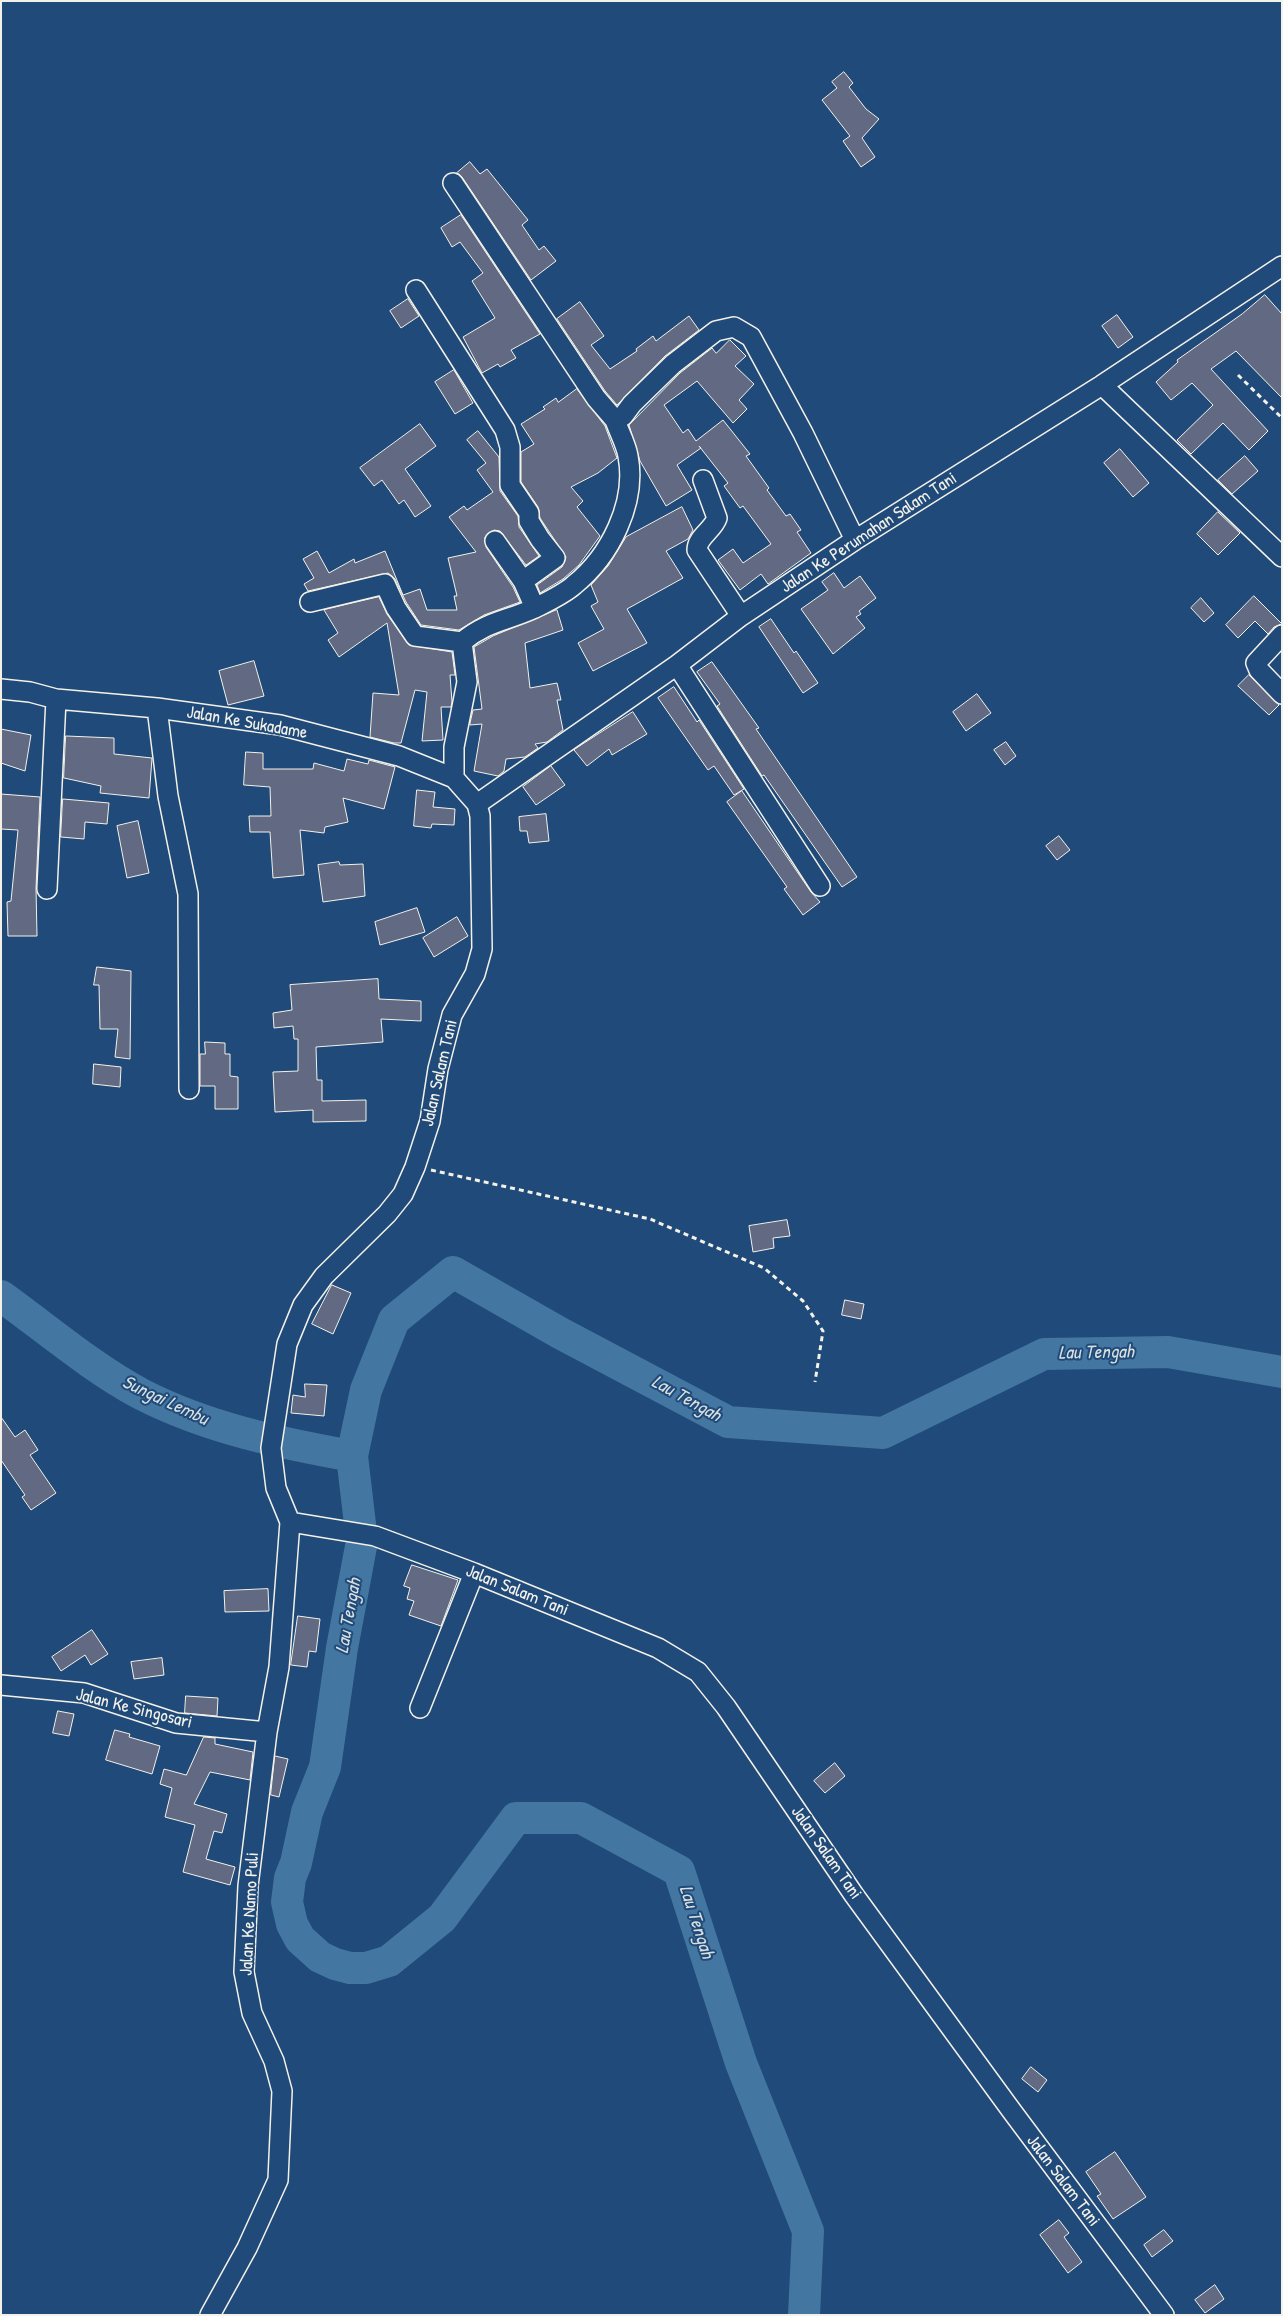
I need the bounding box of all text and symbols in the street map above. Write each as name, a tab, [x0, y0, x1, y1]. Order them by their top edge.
street label: Jalan Ke Perumahan Salam Tani	[777, 468, 961, 598]
street label: Jalan Ke Sukadame	[185, 702, 309, 744]
street label: Jalan Salam Tani	[417, 1017, 463, 1129]
water label: Lau Tengah	[1058, 1341, 1134, 1365]
water label: Sungai Lembu	[118, 1371, 212, 1431]
water label: Lau Tengah	[647, 1371, 725, 1427]
street label: Jalan Salam Tani	[462, 1561, 572, 1621]
water label: Lau Tengah	[331, 1577, 367, 1655]
street label: Jalan Ke Singosari	[74, 1684, 194, 1734]
street label: Jalan Salam Tani	[786, 1802, 866, 1904]
street label: Jalan Ke Namo Puli	[236, 1852, 264, 1976]
water label: Lau Tengah	[674, 1883, 718, 1961]
street label: Jalan Salam Tani	[1022, 2131, 1104, 2231]

